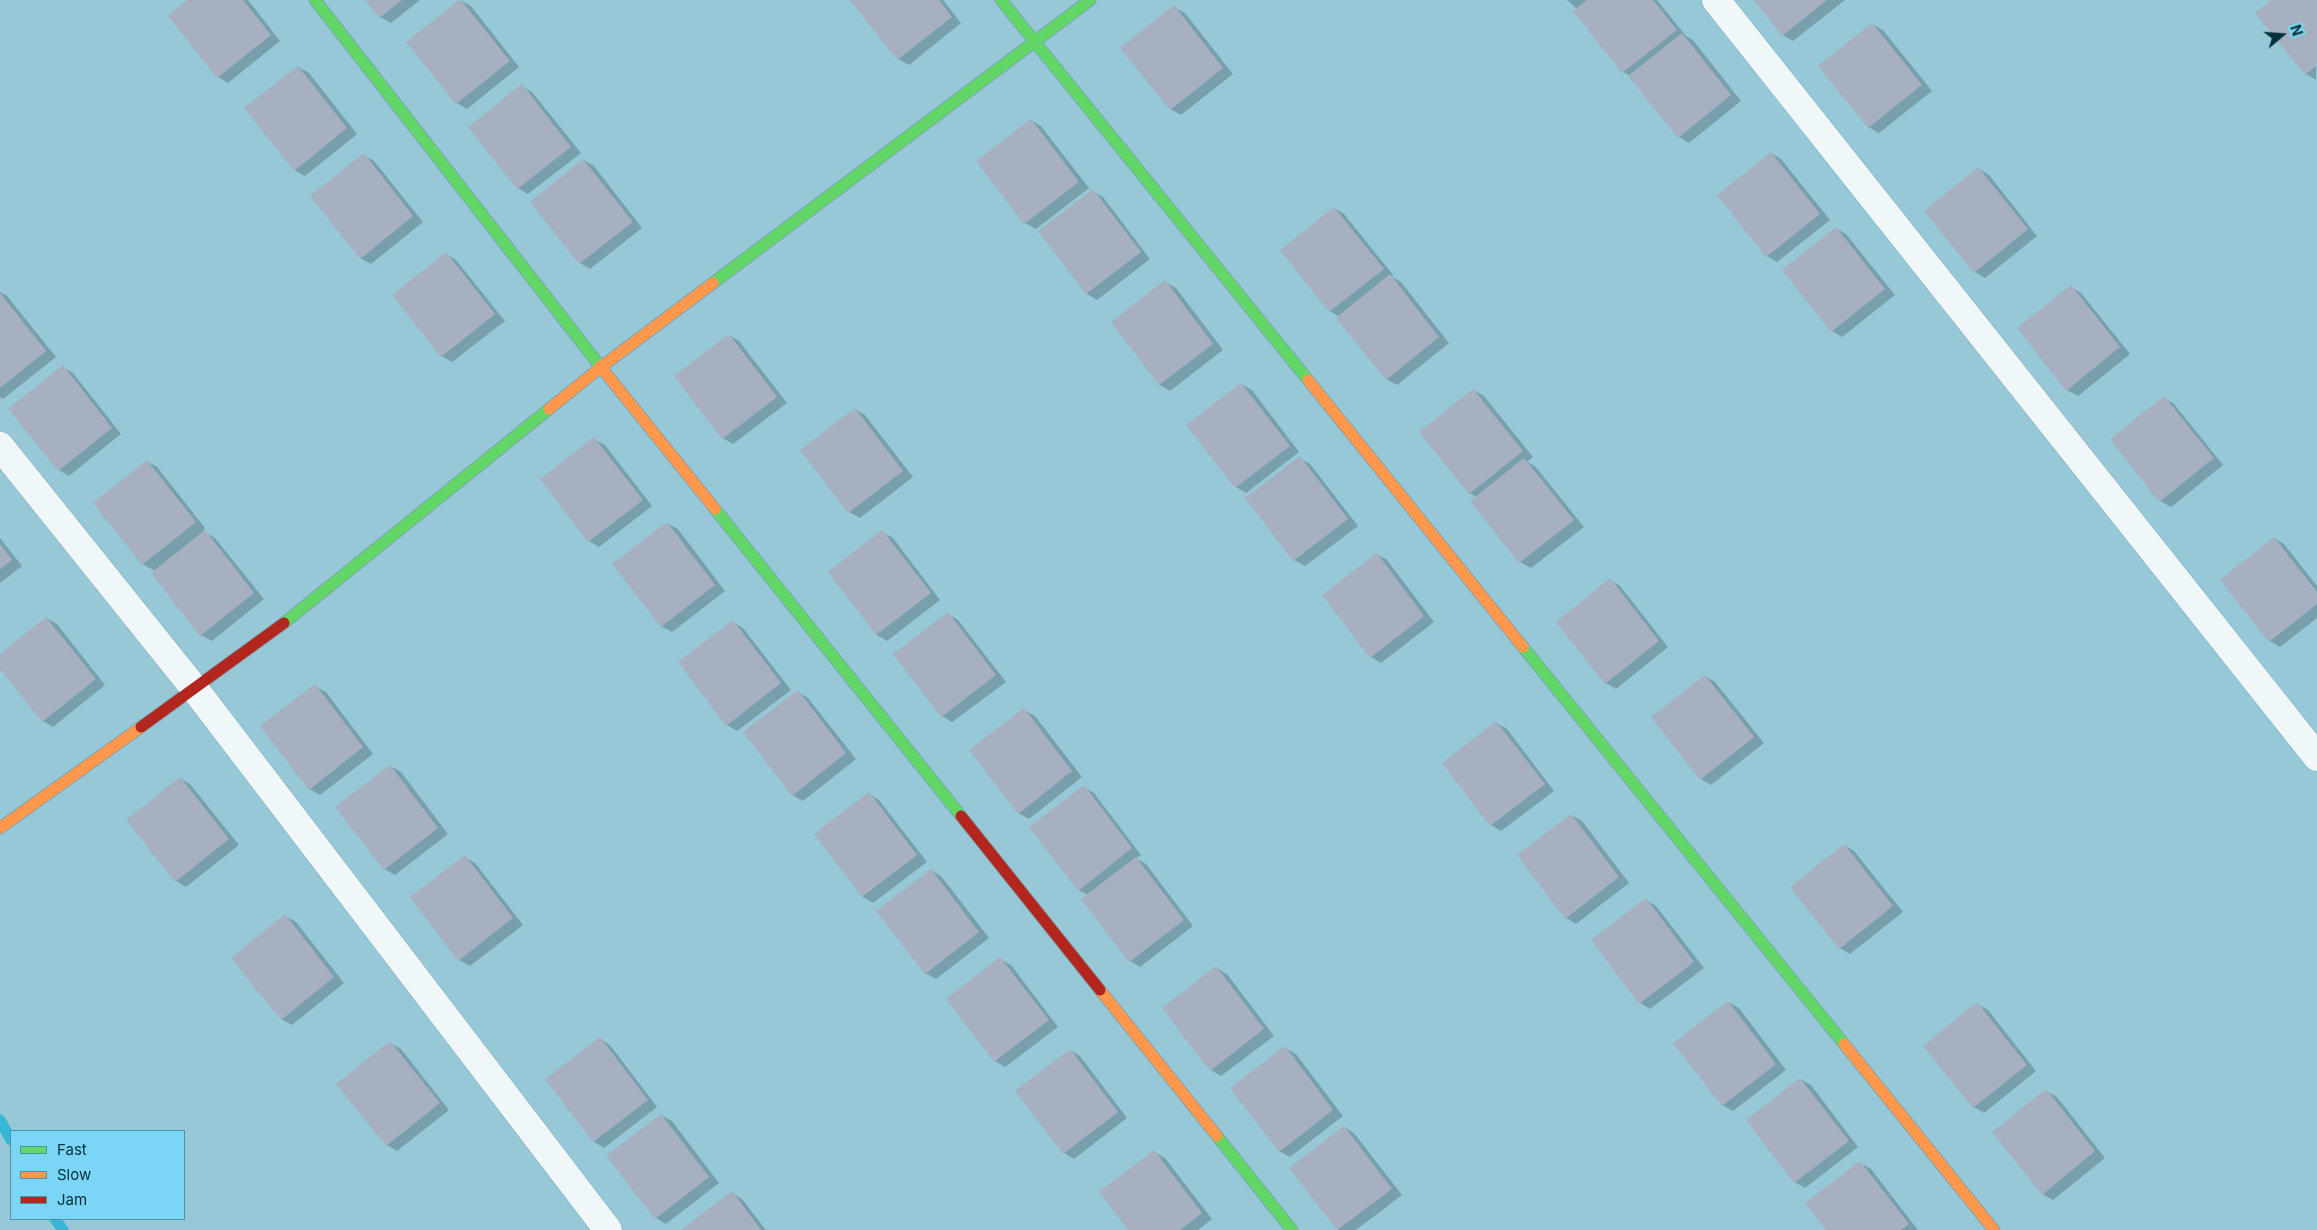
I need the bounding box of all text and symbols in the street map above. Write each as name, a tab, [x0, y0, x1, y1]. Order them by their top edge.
north arrow	[2257, 10, 2307, 60]
text: N	[2287, 23, 2306, 38]
legend	[10, 1130, 185, 1220]
text: Fast	[57, 1140, 87, 1159]
text: Slow	[57, 1165, 91, 1184]
text: Jam	[57, 1190, 87, 1209]

